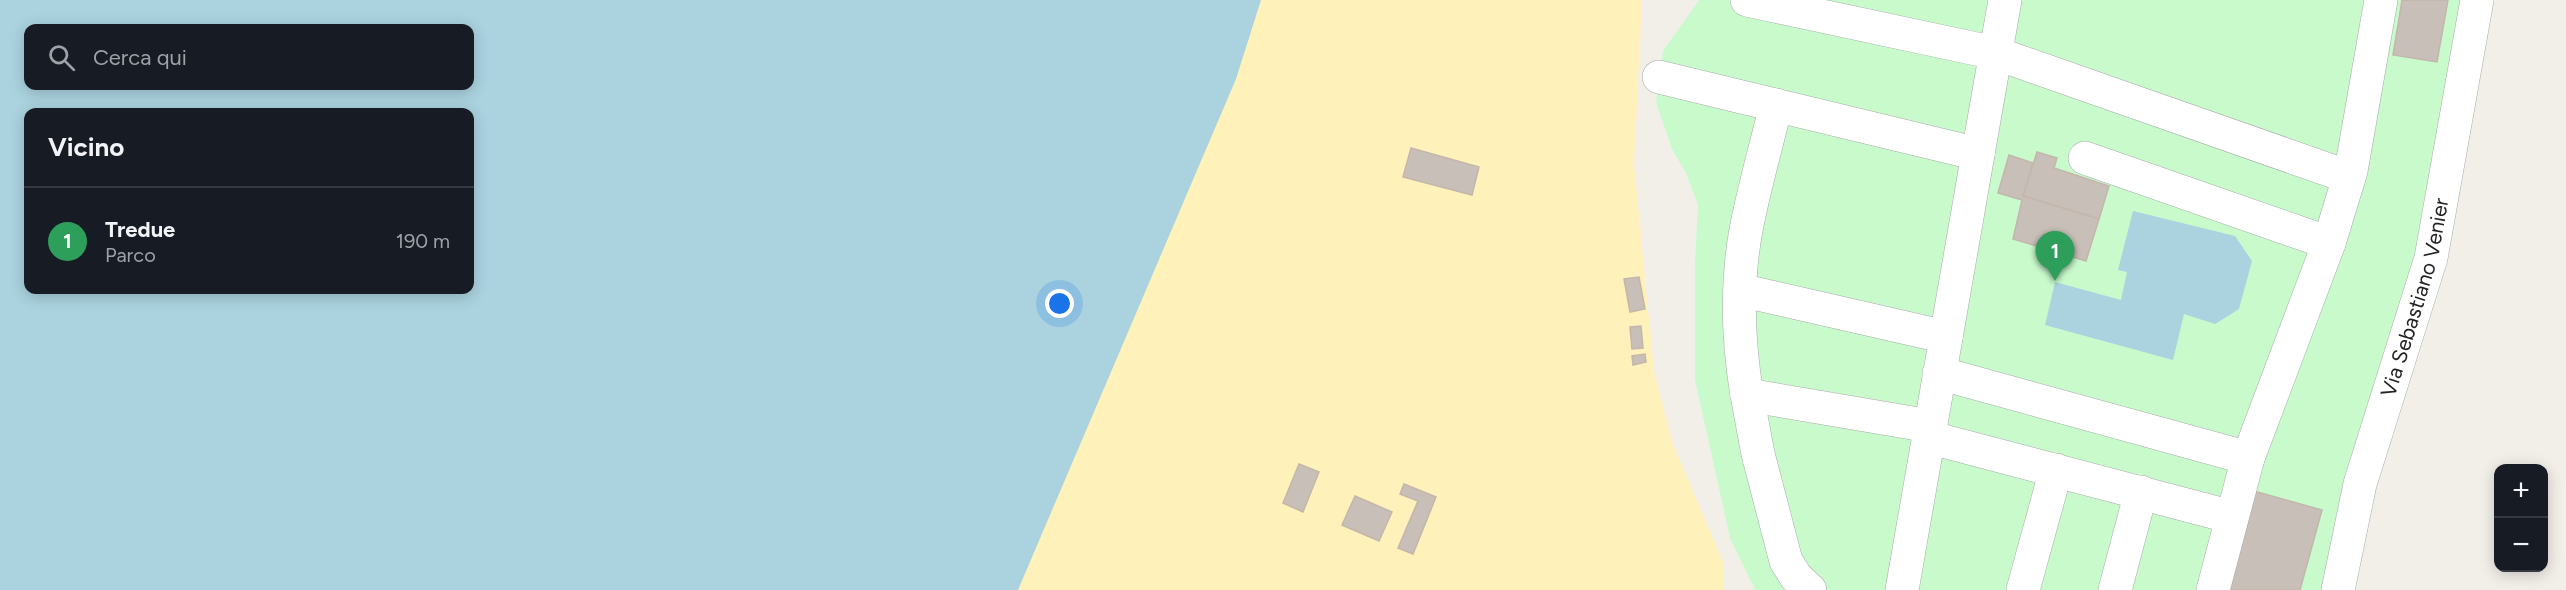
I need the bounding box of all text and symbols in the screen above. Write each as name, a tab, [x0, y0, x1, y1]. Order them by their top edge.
search box	[24, 24, 474, 90]
icon: search	[45, 41, 78, 74]
text: Cerca qui	[93, 44, 187, 71]
text: Vicino	[48, 131, 124, 163]
street label: Via Sebastiano Venier	[2375, 196, 2453, 400]
text: Tredue	[105, 216, 175, 243]
text: 1	[63, 229, 72, 253]
text: 190 m	[396, 229, 450, 253]
pin: 1	[2036, 232, 2074, 281]
text: Parco	[105, 243, 156, 267]
your location	[1045, 289, 1074, 318]
map controls	[2494, 464, 2548, 572]
button: +	[2494, 464, 2548, 518]
button: −	[2494, 518, 2548, 572]

